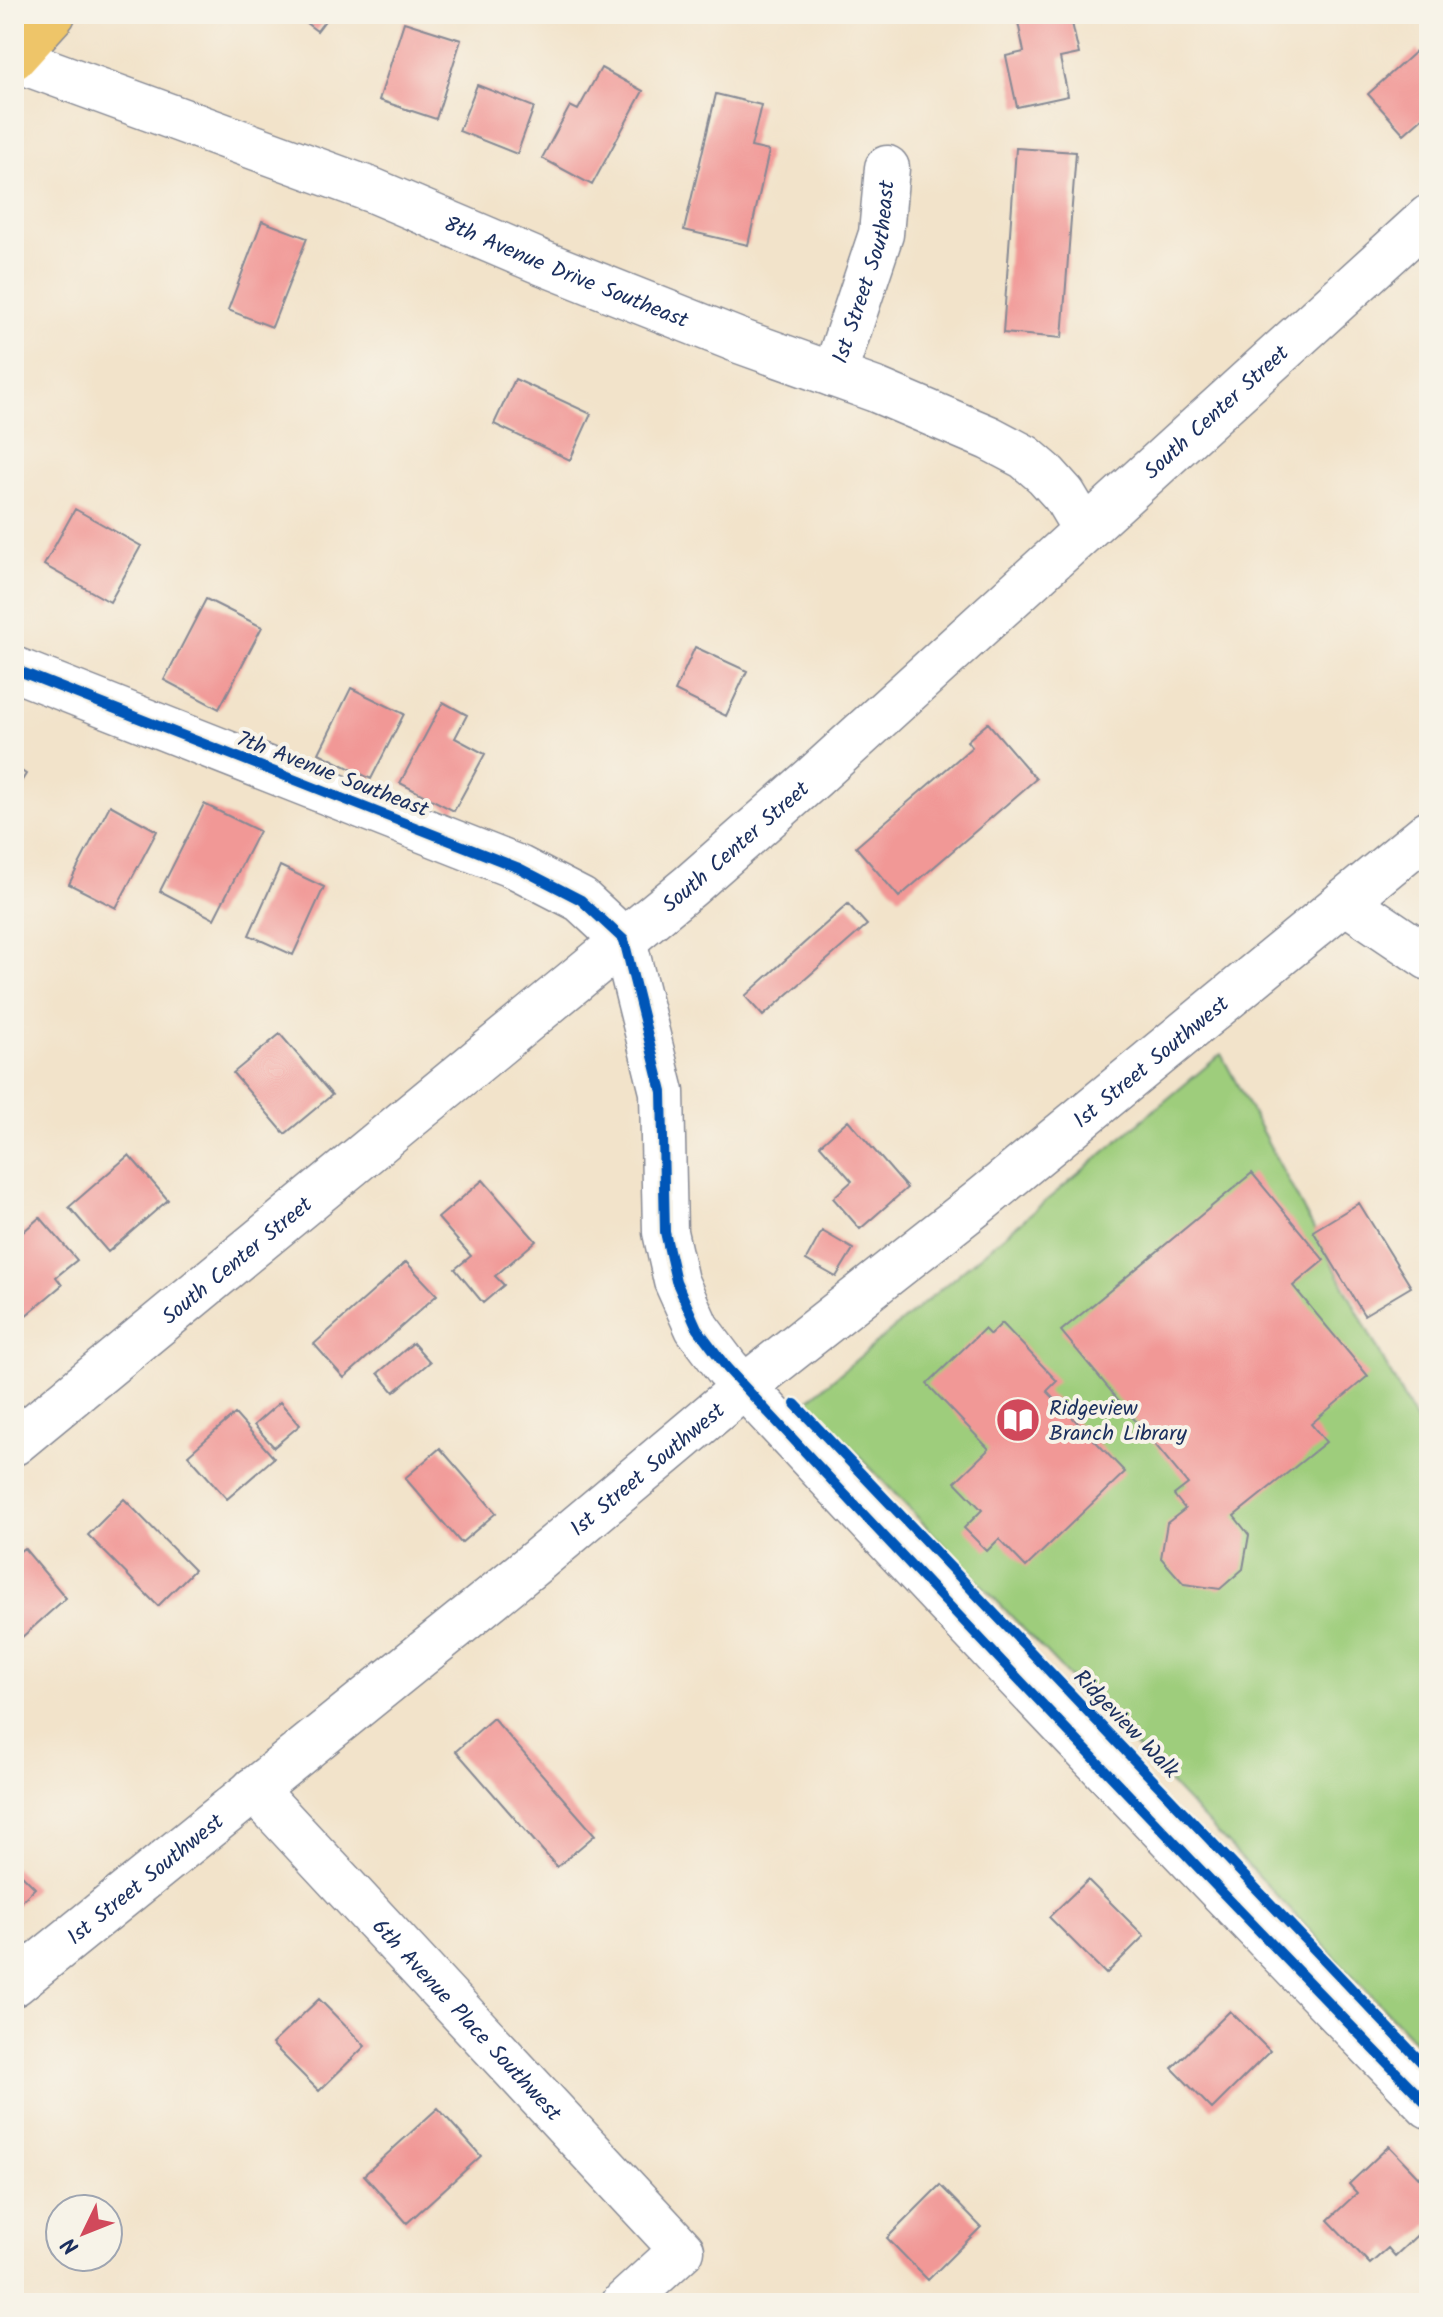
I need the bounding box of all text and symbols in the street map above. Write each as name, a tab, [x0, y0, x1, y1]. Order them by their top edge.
street label: 1st Street Southeast	[824, 179, 906, 369]
street label: 8th Avenue Drive Southeast	[438, 208, 694, 339]
street label: South Center Street	[1136, 337, 1298, 489]
street label: 7th Avenue Southeast	[231, 723, 434, 828]
street label: South Center Street	[655, 773, 819, 923]
street label: 1st Street Southwest	[1066, 988, 1238, 1138]
street label: South Center Street	[155, 1189, 321, 1335]
place label: Ridgeview Branch Library	[1049, 1392, 1187, 1452]
street label: 1st Street Southwest	[563, 1395, 734, 1546]
library icon: Ridgeview Branch Library	[994, 1396, 1042, 1444]
street label: Ridgeview Walk	[1064, 1662, 1187, 1788]
street label: 1st Street Southwest	[60, 1806, 233, 1955]
street label: 6th Avenue Place Southwest	[362, 1911, 570, 2131]
north arrow	[44, 2193, 124, 2273]
text: N	[54, 2228, 89, 2262]

